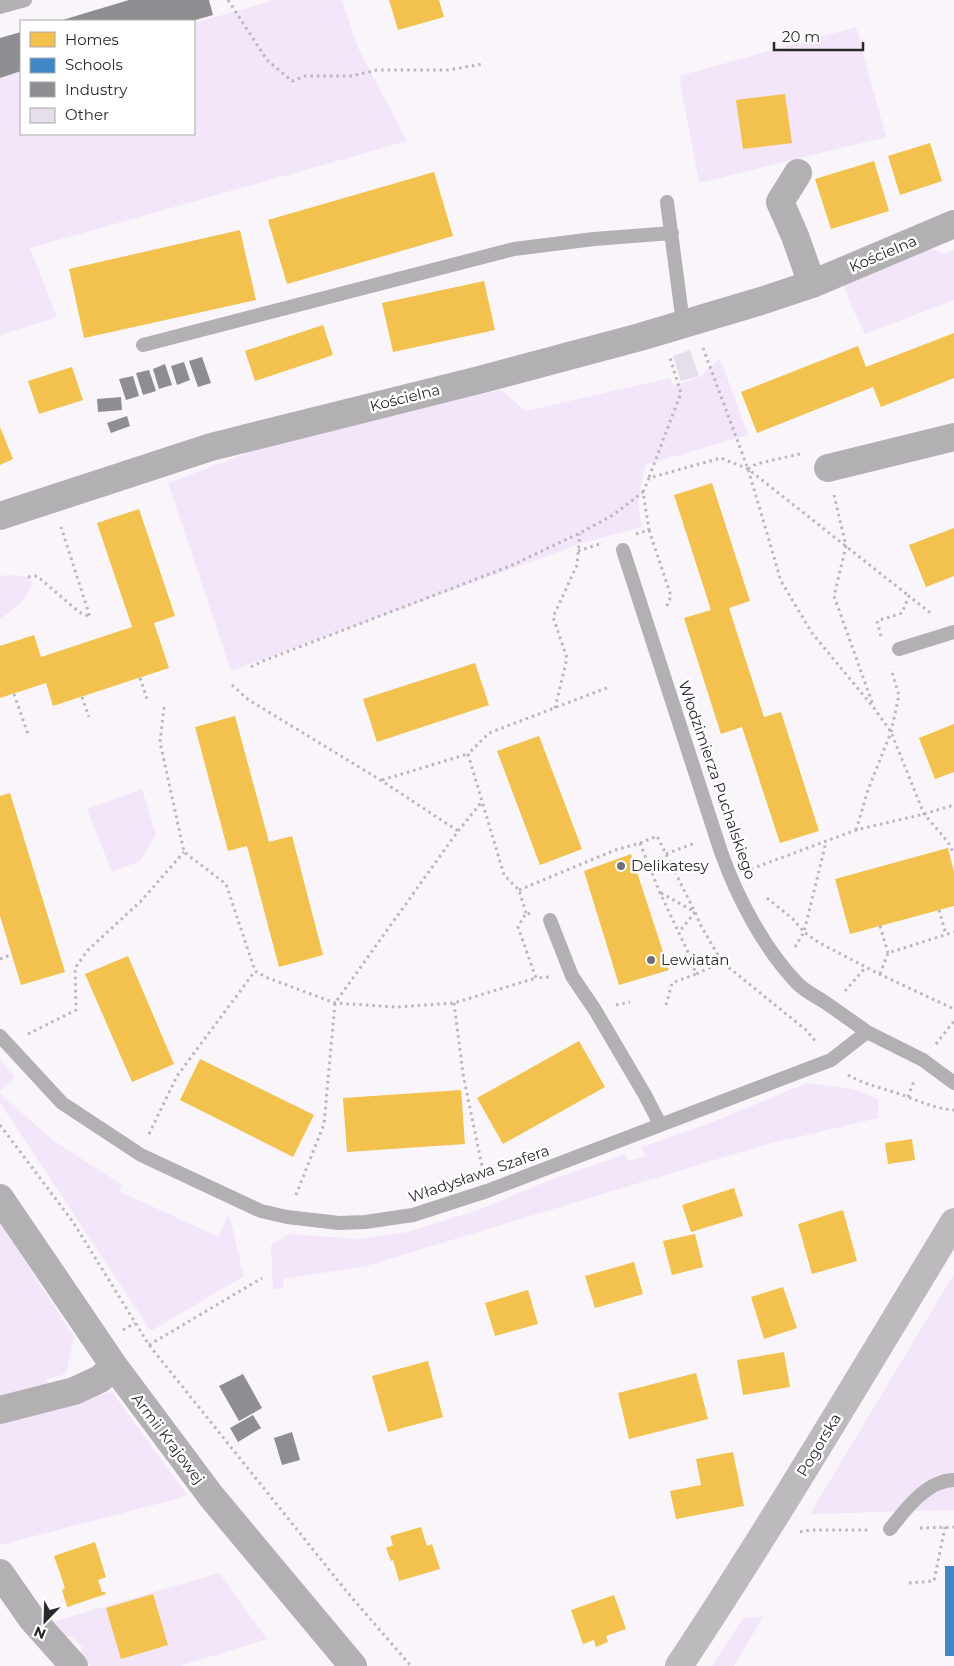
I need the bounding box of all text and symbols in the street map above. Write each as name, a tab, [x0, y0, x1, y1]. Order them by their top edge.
legend	[20, 20, 195, 135]
scale bar	[774, 20, 863, 52]
text: 20 m	[782, 27, 820, 46]
text: Homes	[65, 30, 119, 49]
text: Schools	[65, 55, 123, 74]
text: Industry	[65, 80, 128, 99]
text: Other	[65, 105, 109, 124]
street label: Kościelna	[846, 231, 919, 276]
street label: Kościelna	[368, 380, 442, 415]
street label: Włodzimierza Puchalskiego	[674, 678, 760, 882]
place label: Delikatesy	[631, 856, 709, 875]
marker: Delikatesy	[615, 860, 627, 872]
place label: Lewiatan	[661, 950, 729, 969]
marker: Lewiatan	[645, 954, 657, 966]
street label: Władysława Szafera	[406, 1140, 552, 1207]
street label: Armii Krajowej	[128, 1390, 209, 1488]
street label: Pogorska	[792, 1410, 845, 1480]
north arrow	[20, 1596, 70, 1646]
text: N	[31, 1622, 49, 1643]

